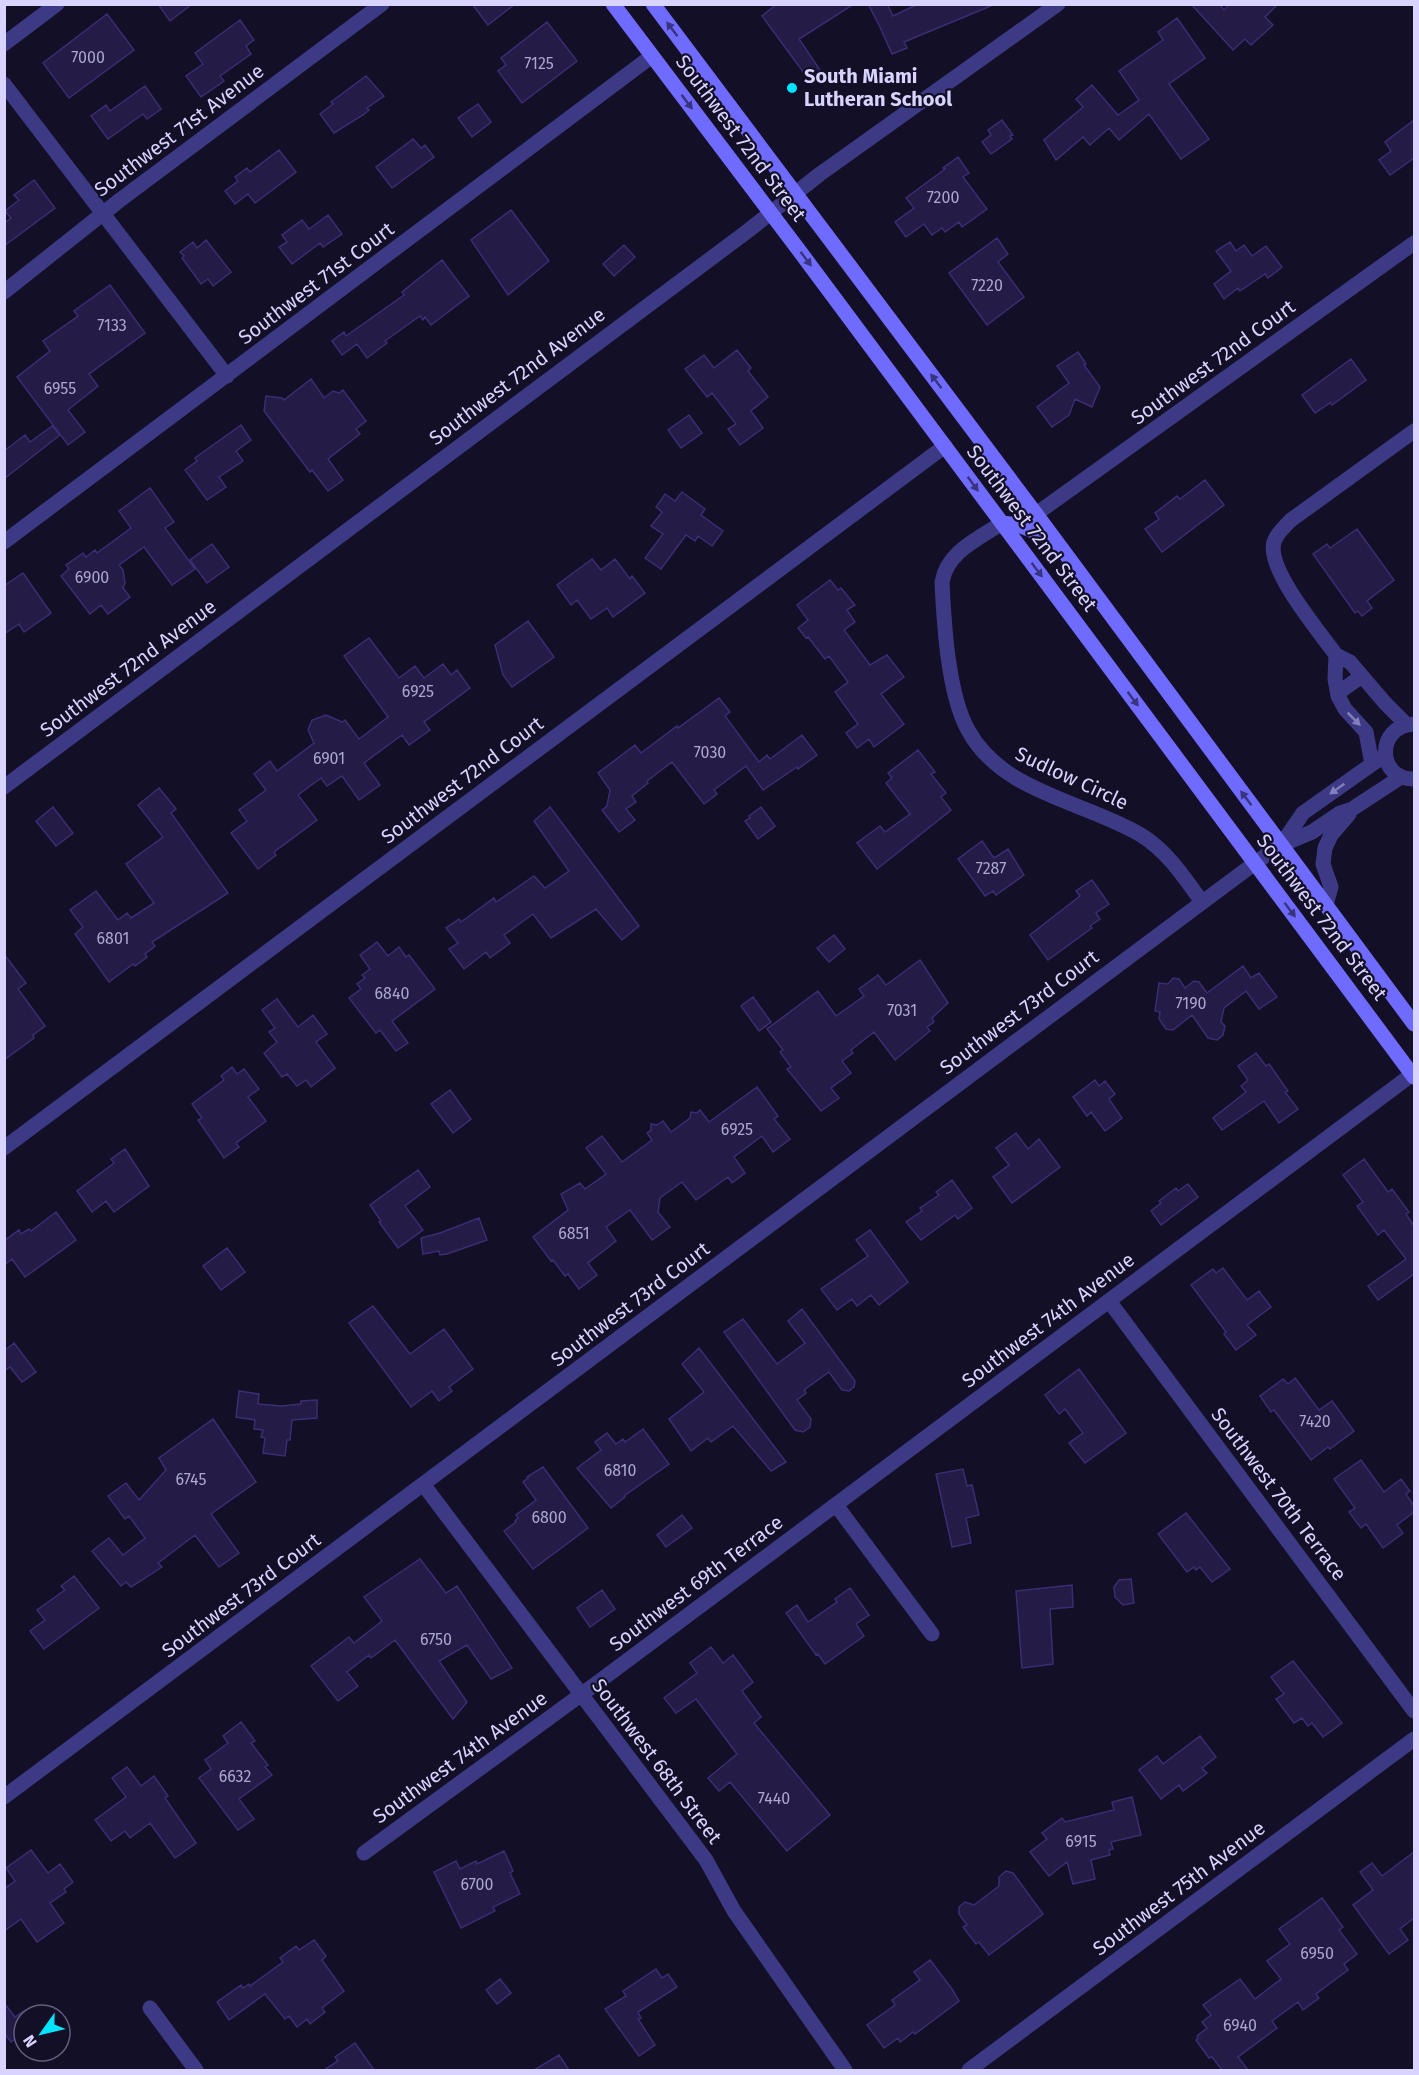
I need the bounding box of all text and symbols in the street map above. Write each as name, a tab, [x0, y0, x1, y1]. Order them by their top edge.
one-way arrow	[666, 21, 678, 37]
house number: 7000	[71, 48, 105, 67]
street label: Southwest 72nd Street	[671, 50, 812, 226]
house number: 7125	[524, 54, 554, 73]
street label: Southwest 71st Avenue	[90, 59, 268, 201]
place label: South Miami Lutheran School	[804, 64, 952, 111]
marker: South Miami Lutheran School	[785, 81, 799, 95]
one-way arrow	[681, 95, 693, 110]
house number: 7200	[927, 188, 959, 207]
street label: Southwest 71st Court	[234, 216, 399, 349]
one-way arrow	[800, 251, 812, 267]
house number: 7220	[971, 276, 1003, 295]
street label: Southwest 72nd Court	[1126, 294, 1300, 430]
street label: Southwest 72nd Avenue	[424, 302, 610, 450]
house number: 7133	[97, 316, 127, 335]
one-way arrow	[930, 374, 942, 389]
house number: 6955	[44, 379, 76, 398]
street label: Southwest 72nd Street	[962, 440, 1103, 616]
one-way arrow	[967, 476, 979, 492]
one-way arrow	[1030, 562, 1042, 577]
house number: 6900	[75, 568, 109, 587]
street label: Southwest 72nd Avenue	[35, 594, 221, 742]
house number: 6925	[402, 682, 434, 701]
one-way arrow	[1126, 691, 1138, 706]
street label: Southwest 72nd Court	[376, 711, 548, 849]
one-way arrow	[1347, 711, 1361, 725]
street label: Sudlow Circle	[1012, 741, 1132, 815]
house number: 7030	[694, 743, 726, 762]
house number: 6901	[313, 749, 345, 768]
one-way arrow	[1330, 783, 1346, 795]
one-way arrow	[1241, 790, 1253, 805]
street label: Southwest 72nd Street	[1252, 829, 1393, 1005]
house number: 7287	[976, 859, 1006, 878]
one-way arrow	[1283, 902, 1295, 917]
house number: 6801	[97, 929, 129, 948]
street label: Southwest 73rd Court	[935, 944, 1104, 1079]
house number: 6840	[375, 984, 409, 1003]
house number: 7190	[1175, 994, 1207, 1013]
house number: 7031	[887, 1001, 917, 1020]
house number: 6925	[721, 1120, 753, 1139]
house number: 6851	[558, 1224, 590, 1243]
street label: Southwest 73rd Court	[546, 1236, 715, 1371]
street label: Southwest 74th Avenue	[957, 1247, 1139, 1393]
street label: Southwest 70th Terrace	[1206, 1403, 1352, 1585]
house number: 7420	[1299, 1412, 1331, 1431]
house number: 6810	[604, 1461, 636, 1480]
house number: 6745	[176, 1470, 206, 1489]
house number: 6800	[531, 1508, 567, 1527]
street label: Southwest 69th Terrace	[604, 1510, 788, 1656]
street label: Southwest 73rd Court	[157, 1527, 326, 1662]
house number: 6750	[420, 1630, 452, 1649]
street label: Southwest 68th Street	[587, 1674, 727, 1849]
street label: Southwest 74th Avenue	[368, 1686, 552, 1828]
house number: 6632	[219, 1767, 251, 1786]
house number: 7440	[758, 1789, 790, 1808]
street label: Southwest 75th Avenue	[1088, 1815, 1270, 1961]
house number: 6915	[1065, 1832, 1097, 1851]
house number: 6700	[461, 1875, 494, 1894]
house number: 6950	[1300, 1944, 1334, 1963]
north arrow	[12, 2003, 72, 2063]
house number: 6940	[1223, 2016, 1257, 2035]
text: N	[19, 2031, 41, 2051]

